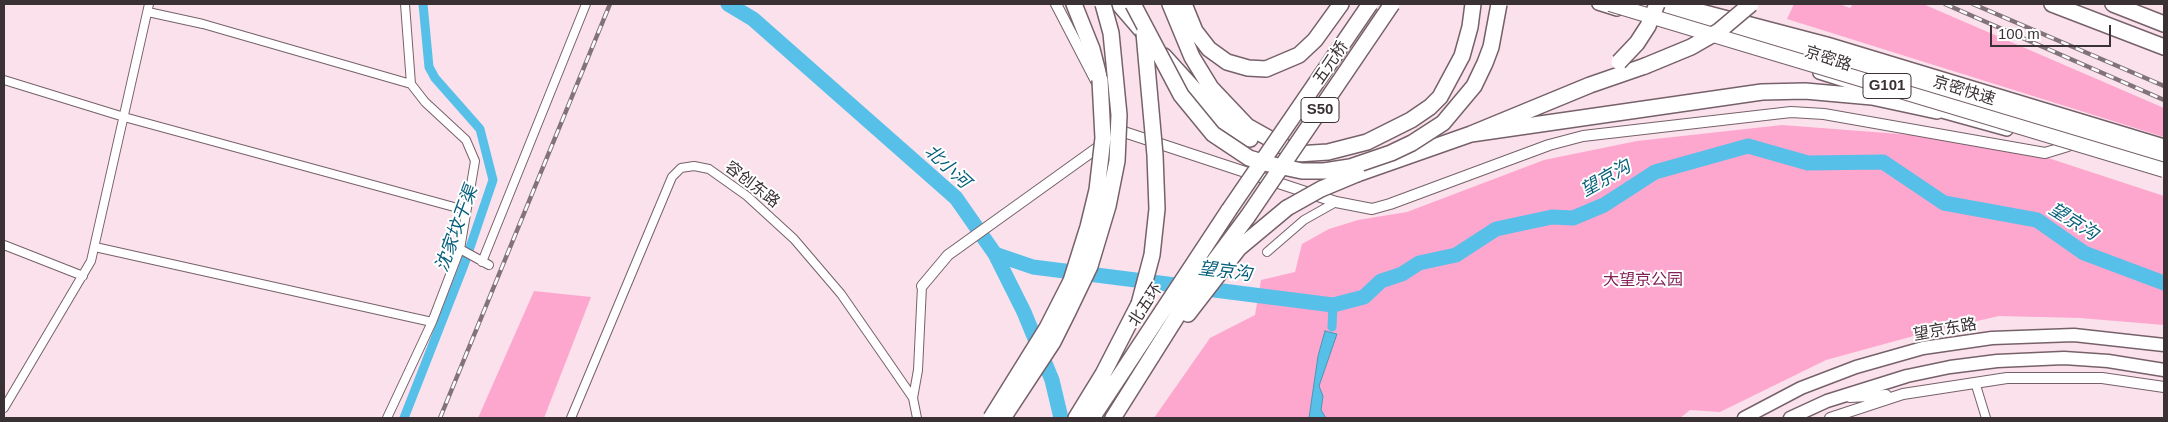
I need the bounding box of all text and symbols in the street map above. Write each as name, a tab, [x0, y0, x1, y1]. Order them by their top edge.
scale bar	[1993, 15, 2114, 47]
text: 100 m	[1998, 25, 2040, 42]
street label: 五元桥	[1310, 38, 1352, 88]
street label: 京密路	[1802, 42, 1854, 76]
street label: 京密快速	[1931, 72, 1997, 110]
road number: G101	[1863, 74, 1911, 98]
road number: S50	[1301, 98, 1339, 122]
water label: 北小河	[920, 141, 974, 193]
water label: 望京沟	[1577, 156, 1635, 202]
street label: 容创东路	[721, 158, 783, 212]
water label: 沈家坟干渠	[431, 183, 483, 275]
water label: 望京沟	[2044, 199, 2102, 245]
water label: 望京沟	[1197, 258, 1253, 286]
park label: 大望京公园	[1603, 271, 1683, 291]
street label: 北五环	[1125, 280, 1167, 330]
street label: 望京东路	[1912, 315, 1978, 345]

